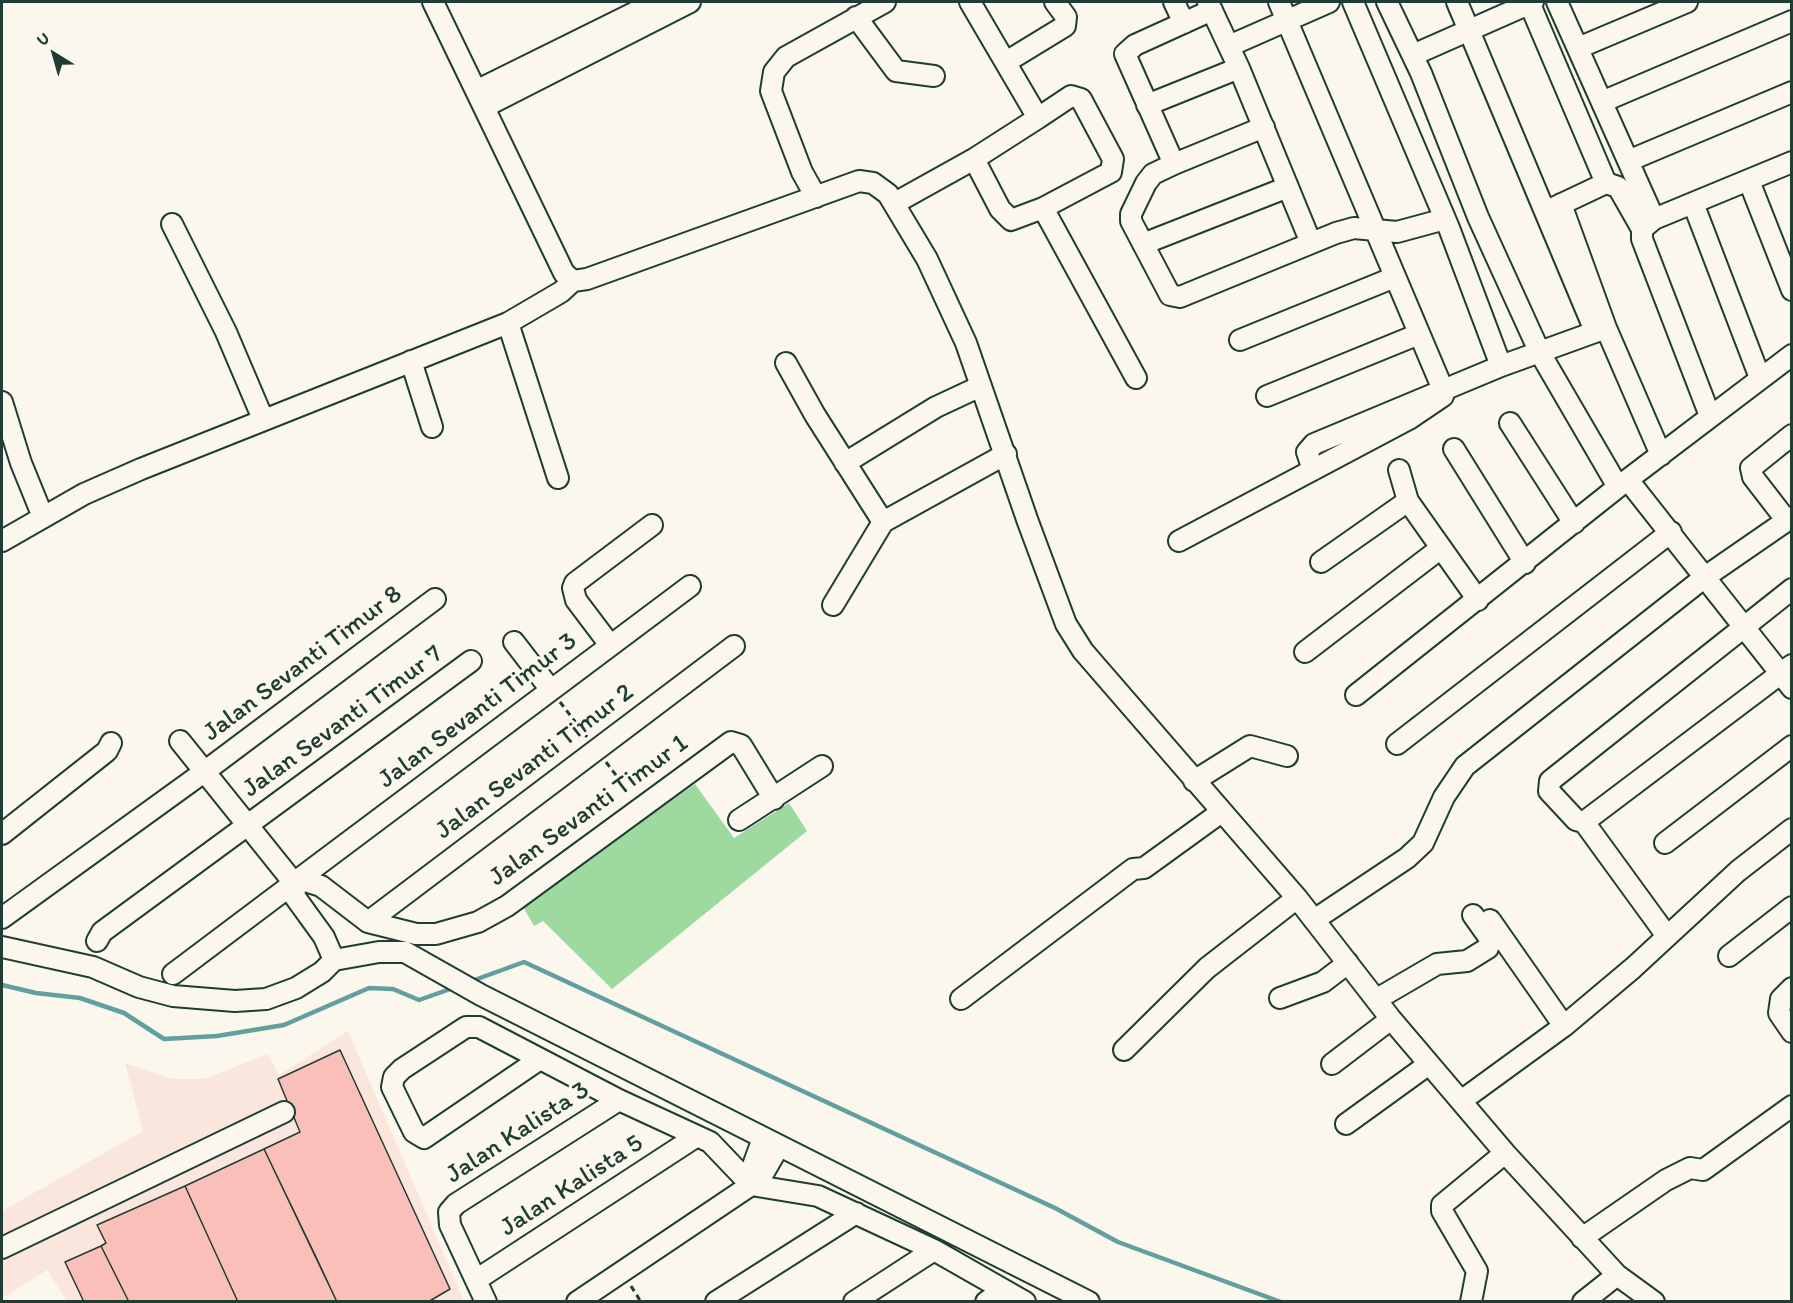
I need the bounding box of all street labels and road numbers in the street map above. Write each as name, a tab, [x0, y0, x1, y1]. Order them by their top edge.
street label: Jalan Sevanti Timur 8	[198, 579, 408, 749]
street label: Jalan Sevanti Timur 3	[373, 626, 583, 796]
street label: Jalan Sevanti Timur 7	[237, 639, 449, 805]
street label: Jalan Sevanti Timur 2	[430, 677, 640, 847]
street label: Jalan Sevanti Timur 1	[483, 728, 695, 894]
street label: Jalan Kalista 3	[440, 1075, 596, 1191]
street label: Jalan Kalista 5	[495, 1128, 649, 1244]

